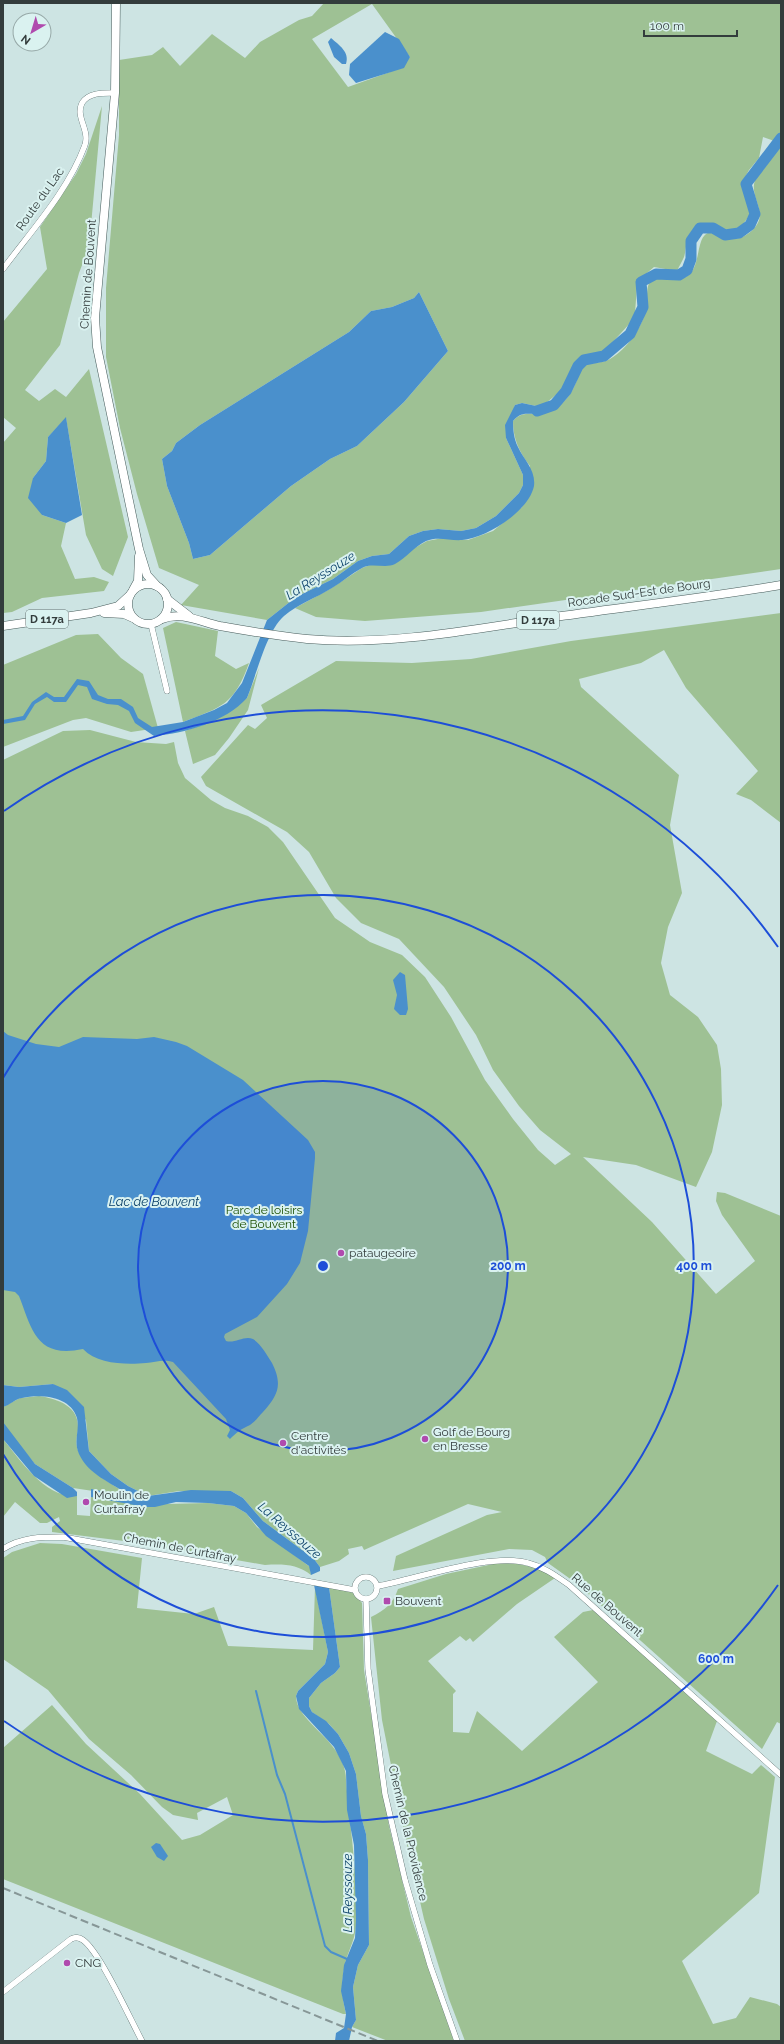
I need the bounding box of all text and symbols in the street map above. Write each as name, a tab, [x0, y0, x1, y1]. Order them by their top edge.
north arrow	[12, 12, 52, 52]
scale bar	[644, 12, 737, 38]
text: 100 m	[650, 19, 684, 33]
text: N	[19, 32, 33, 47]
street label: Route du Lac	[13, 164, 67, 233]
street label: Chemin de Bouvent	[77, 219, 99, 329]
water label: La Reyssouze	[283, 548, 358, 603]
street label: Rocade Sud-Est de Bourg	[567, 576, 711, 610]
road number: D 117a	[26, 610, 68, 628]
road number: D 117a	[517, 611, 559, 629]
water label: Lac de Bouvent	[109, 1194, 200, 1209]
park label: Parc de loisirs de Bouvent	[226, 1203, 303, 1231]
place label: pataugeoire	[349, 1246, 416, 1260]
marker: pataugeoire	[336, 1248, 346, 1258]
centre of rings	[316, 1259, 330, 1273]
text: 200 m	[490, 1259, 526, 1273]
text: 400 m	[676, 1259, 712, 1273]
place label: Golf de Bourg en Bresse	[433, 1425, 510, 1453]
place label: Centre d'activités	[291, 1429, 347, 1457]
marker: Golf de Bourg en Bresse	[420, 1434, 430, 1444]
marker: Centre d'activités	[278, 1438, 288, 1448]
place label: Moulin de Curtafray	[94, 1488, 149, 1516]
marker: Moulin de Curtafray	[81, 1497, 91, 1507]
water label: La Reyssouze	[255, 1499, 324, 1562]
street label: Chemin de Curtafray	[122, 1530, 238, 1566]
street label: Rue de Bouvent	[569, 1571, 645, 1639]
place label: Bouvent	[395, 1594, 441, 1608]
marker: Bouvent	[382, 1596, 392, 1606]
text: 600 m	[698, 1652, 734, 1666]
street label: Chemin de la Providence	[386, 1764, 430, 1902]
water label: La Reyssouze	[340, 1853, 355, 1932]
place label: CNG	[75, 1956, 101, 1970]
marker: CNG	[62, 1958, 72, 1968]

